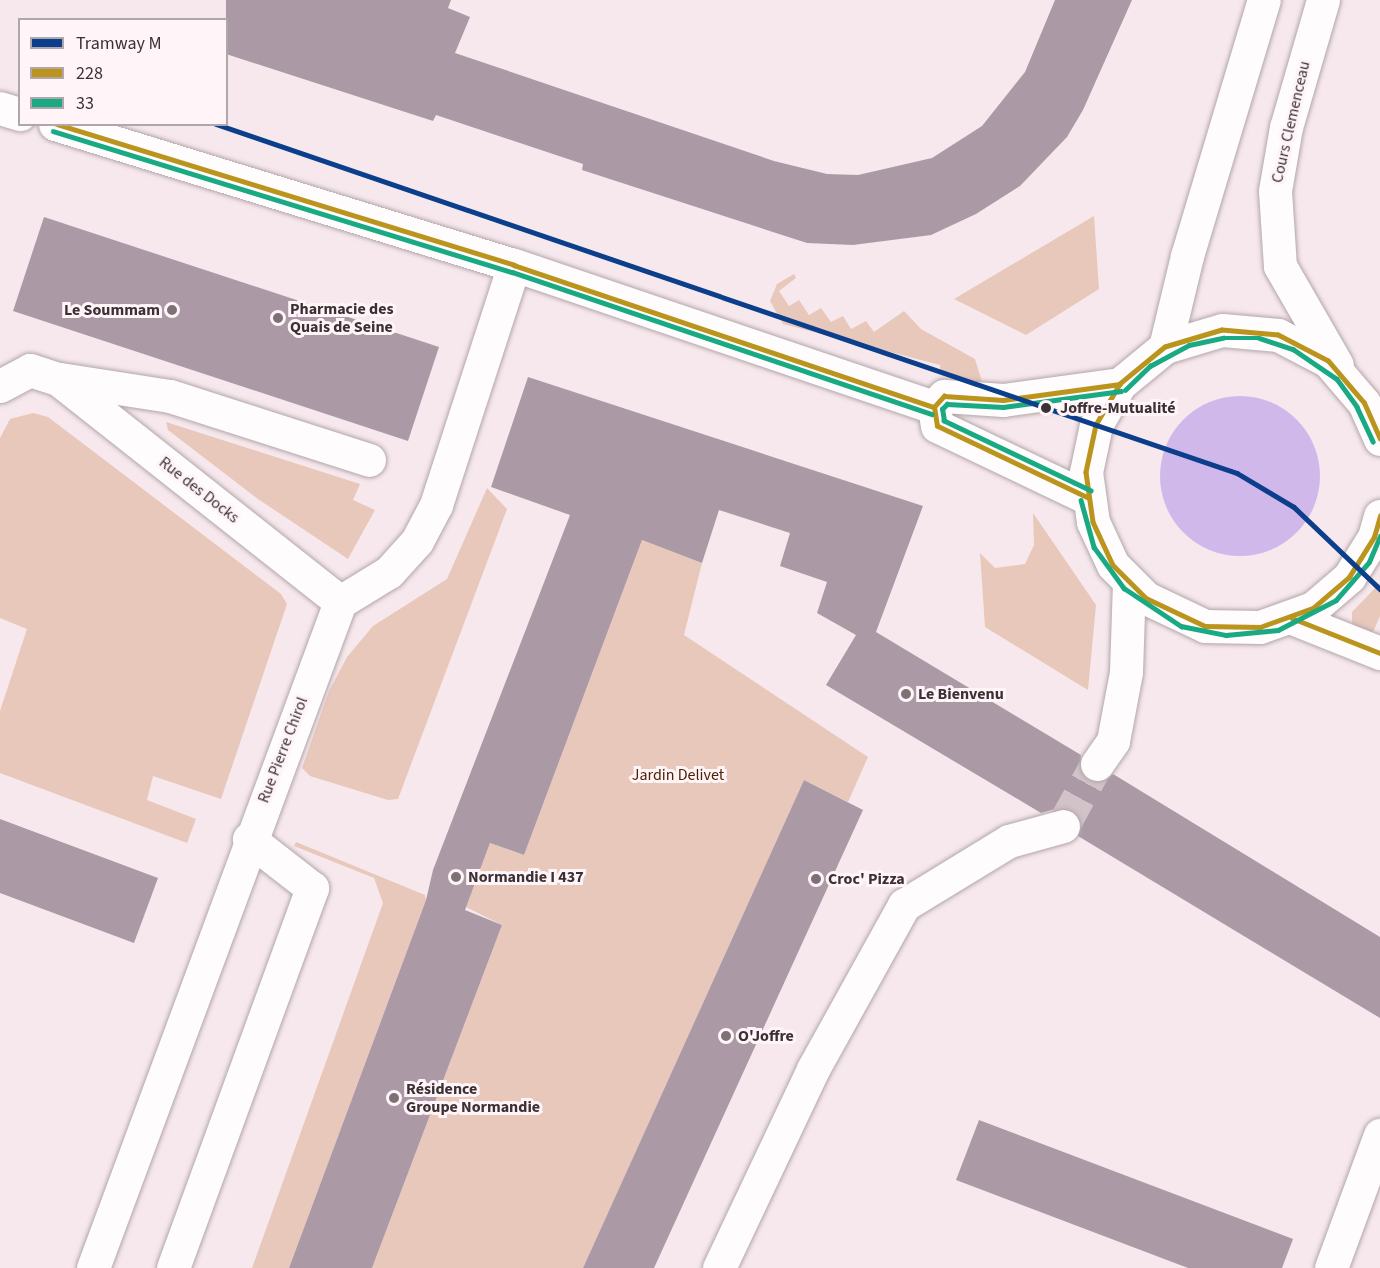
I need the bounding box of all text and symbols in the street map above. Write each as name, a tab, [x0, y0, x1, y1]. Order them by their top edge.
legend	[18, 18, 228, 126]
text: Tramway M	[76, 31, 162, 56]
street label: Cours Clemenceau	[1268, 59, 1314, 185]
text: 228	[76, 61, 103, 86]
text: 33	[76, 91, 94, 116]
place label: Pharmacie des Quais de Seine	[290, 299, 394, 337]
place label: Le Soummam	[64, 300, 160, 320]
marker: Le Soummam	[165, 303, 179, 317]
marker: Pharmacie des Quais de Seine	[271, 311, 285, 325]
place label: Joffre-Mutualité	[1060, 398, 1175, 418]
marker: Joffre-Mutualité	[1037, 399, 1055, 417]
street label: Rue des Docks	[155, 453, 243, 527]
place label: Le Bienvenu	[918, 684, 1004, 704]
marker: Le Bienvenu	[899, 687, 913, 701]
street label: Rue Pierre Chirol	[254, 694, 312, 806]
park label: Jardin Delivet	[632, 765, 724, 785]
place label: Normandie I 437	[468, 867, 584, 887]
place label: Croc' Pizza	[828, 869, 905, 889]
marker: Normandie I 437	[449, 870, 463, 884]
marker: Croc' Pizza	[809, 872, 823, 886]
place label: O'Joffre	[738, 1026, 794, 1046]
marker: O'Joffre	[719, 1029, 733, 1043]
place label: Résidence Groupe Normandie	[406, 1079, 540, 1117]
marker: Résidence Groupe Normandie	[387, 1091, 401, 1105]

